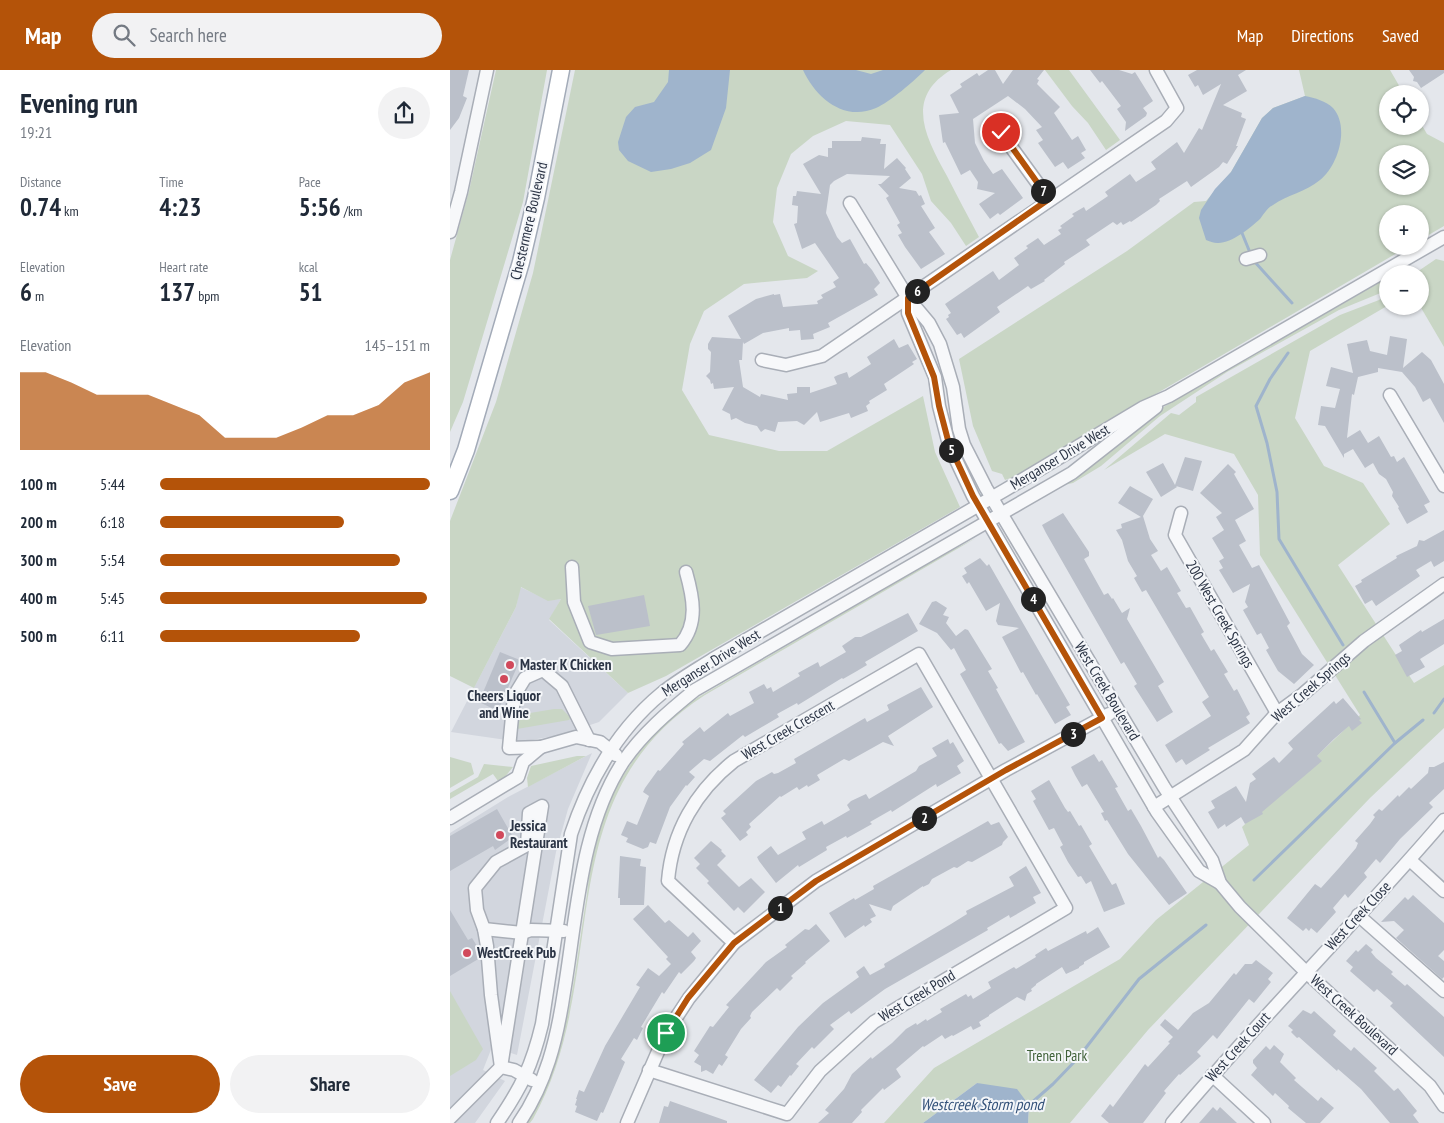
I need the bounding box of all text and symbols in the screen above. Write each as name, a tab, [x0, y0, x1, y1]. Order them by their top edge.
search box	[92, 13, 442, 58]
text: Map	[25, 20, 62, 51]
icon: search	[110, 21, 138, 49]
text: Search here	[150, 23, 227, 47]
text: Map	[1237, 24, 1263, 47]
text: Directions	[1291, 24, 1354, 47]
text: Saved	[1382, 24, 1419, 47]
text: Evening run	[20, 84, 138, 121]
map controls	[1379, 85, 1429, 315]
button: locate	[1379, 85, 1429, 135]
button: share	[378, 87, 430, 139]
pin	[980, 111, 1022, 153]
icon: check	[987, 118, 1015, 146]
text: 19:21	[20, 122, 52, 142]
button: layers	[1379, 145, 1429, 195]
street label: Chestermere Boulevard	[506, 160, 551, 282]
text: Distance	[20, 173, 61, 191]
text: Time	[159, 173, 184, 191]
text: Pace	[299, 173, 321, 191]
pin: 7	[1030, 178, 1056, 204]
text: 7	[1040, 182, 1047, 200]
text: 0.74	[20, 191, 61, 223]
text: 4:23	[159, 191, 201, 223]
text: 5:56	[299, 191, 341, 223]
text: km	[61, 202, 79, 220]
text: /km	[341, 202, 362, 220]
button: +	[1379, 205, 1429, 255]
text: Elevation	[20, 258, 65, 276]
text: Heart rate	[159, 258, 208, 276]
text: kcal	[299, 258, 318, 276]
button: −	[1379, 265, 1429, 315]
text: 6	[20, 276, 32, 308]
text: 137	[159, 276, 195, 308]
text: 51	[299, 276, 323, 308]
pin: 6	[904, 278, 930, 304]
text: 6	[914, 282, 921, 300]
text: m	[32, 287, 44, 305]
text: bpm	[195, 287, 219, 305]
text: Elevation	[20, 335, 71, 355]
text: 145–151 m	[365, 335, 430, 355]
street label: Merganser Drive West	[1007, 419, 1113, 494]
pin: 5	[938, 438, 964, 462]
text: 5	[948, 441, 955, 459]
text: 100 m	[20, 474, 57, 494]
text: 5:44	[100, 474, 125, 494]
text: 200 m	[20, 512, 57, 532]
text: 6:18	[100, 512, 125, 532]
text: 300 m	[20, 550, 57, 570]
text: 5:54	[100, 550, 125, 570]
street label: 200 West Creek Springs	[1182, 556, 1259, 671]
pin: 4	[1020, 586, 1046, 612]
text: 400 m	[20, 588, 57, 608]
text: 5:45	[100, 588, 125, 608]
text: 4	[1030, 590, 1037, 608]
street label: Merganser Drive West	[658, 625, 764, 700]
text: 500 m	[20, 626, 57, 646]
text: 6:11	[100, 626, 125, 646]
street label: West Creek Boulevard	[1071, 638, 1144, 744]
street label: West Creek Springs	[1267, 647, 1354, 726]
place label: Master K Chicken	[520, 655, 612, 674]
marker: Master K Chicken	[504, 659, 516, 671]
marker: Cheers Liquor and Wine	[498, 673, 510, 685]
place label: Cheers Liquor and Wine	[467, 686, 541, 722]
street label: West Creek Crescent	[738, 695, 837, 764]
pin: 3	[1060, 722, 1086, 746]
text: 3	[1070, 725, 1077, 743]
pin: 2	[912, 806, 936, 830]
text: 2	[921, 809, 928, 827]
place label: Jessica Restaurant	[509, 816, 568, 852]
marker: Jessica Restaurant	[494, 829, 506, 841]
street label: West Creek Close	[1321, 877, 1395, 954]
pin: 1	[768, 896, 792, 920]
text: 1	[777, 899, 784, 917]
place label: WestCreek Pub	[476, 943, 556, 962]
marker: WestCreek Pub	[461, 947, 473, 959]
street label: West Creek Pond	[875, 965, 958, 1026]
street label: West Creek Boulevard	[1306, 970, 1402, 1059]
street label: West Creek Court	[1201, 1008, 1274, 1086]
pin	[645, 1012, 687, 1054]
icon: arrive	[652, 1019, 680, 1047]
park label: Trenen Park	[1027, 1046, 1087, 1065]
button: Save	[20, 1055, 220, 1113]
button: Share	[230, 1055, 430, 1113]
water label: Westcreek Storm pond	[921, 1094, 1046, 1114]

